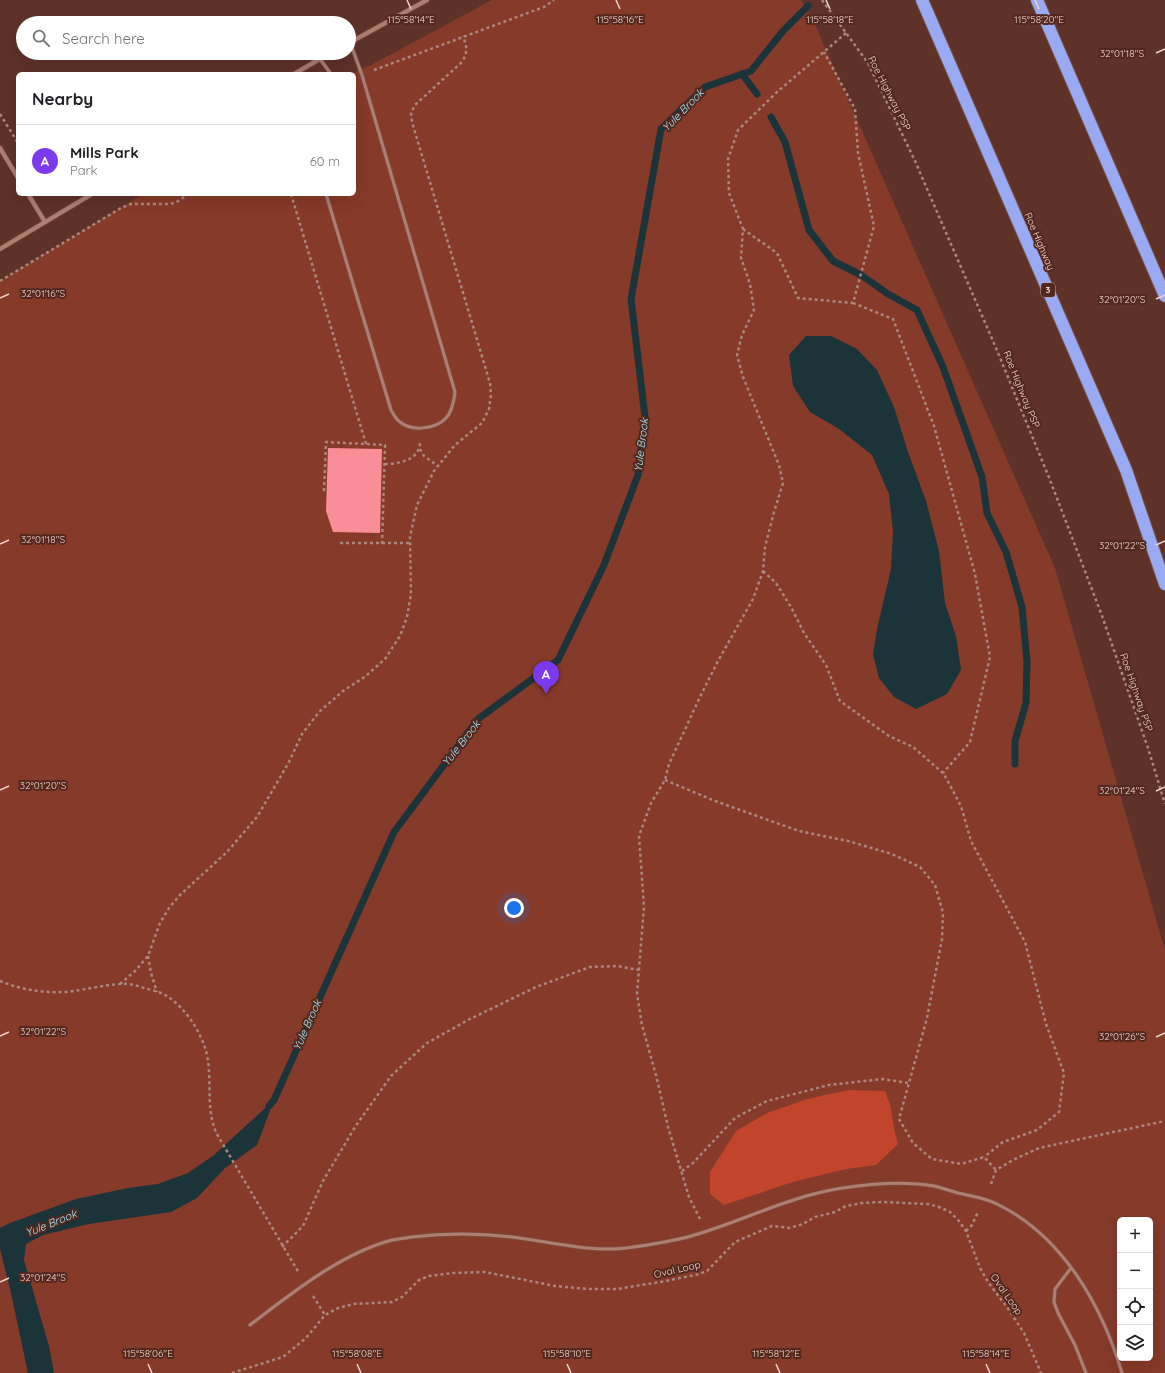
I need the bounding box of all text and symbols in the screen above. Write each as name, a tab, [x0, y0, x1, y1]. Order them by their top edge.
text: 115°58'14"E	[387, 13, 435, 26]
text: 115°58'16"E	[596, 13, 644, 26]
text: 115°58'18"E	[806, 13, 854, 26]
text: 115°58'20"E	[1014, 13, 1064, 26]
search box	[16, 16, 356, 60]
icon: search	[30, 27, 52, 49]
text: Search here	[62, 29, 145, 48]
text: 32°01'18"S	[1100, 47, 1144, 60]
street label: Roe Highway PSP	[865, 54, 914, 133]
water label: Yule Brook	[659, 85, 708, 134]
text: Nearby	[32, 88, 93, 109]
text: Mills Park	[70, 143, 139, 162]
text: A	[41, 153, 49, 169]
text: 60 m	[310, 153, 340, 169]
text: Park	[70, 162, 98, 178]
street label: Roe Highway	[1022, 210, 1058, 272]
road number: 3	[1041, 283, 1055, 297]
text: 32°01'16"S	[21, 287, 65, 300]
text: 32°01'20"S	[1099, 293, 1146, 306]
street label: Roe Highway PSP	[1000, 349, 1043, 430]
water label: Yule Brook	[631, 416, 651, 473]
text: 32°01'18"S	[21, 533, 65, 546]
text: 32°01'22"S	[1099, 539, 1145, 552]
street label: Roe Highway PSP	[1117, 651, 1156, 733]
pin: A	[533, 661, 559, 694]
water label: Yule Brook	[439, 716, 484, 769]
text: 32°01'20"S	[20, 779, 67, 792]
text: 32°01'24"S	[1099, 784, 1145, 797]
your location	[504, 898, 524, 918]
water label: Yule Brook	[290, 996, 325, 1053]
text: 32°01'22"S	[20, 1025, 66, 1038]
text: 32°01'26"S	[1099, 1030, 1145, 1043]
water label: Yule Brook	[23, 1206, 80, 1240]
map controls	[1117, 1217, 1153, 1361]
button: +	[1117, 1217, 1153, 1253]
button: −	[1117, 1253, 1153, 1289]
street label: Oval Loop	[653, 1258, 702, 1281]
text: 32°01'24"S	[20, 1271, 66, 1284]
street label: Oval Loop	[988, 1271, 1026, 1317]
button: locate	[1117, 1289, 1153, 1325]
button: layers	[1117, 1325, 1153, 1361]
text: 115°58'06"E	[123, 1347, 173, 1360]
text: 115°58'08"E	[332, 1347, 382, 1360]
text: 115°58'10"E	[543, 1347, 591, 1360]
text: 115°58'12"E	[752, 1347, 800, 1360]
text: 115°58'14"E	[962, 1347, 1010, 1360]

